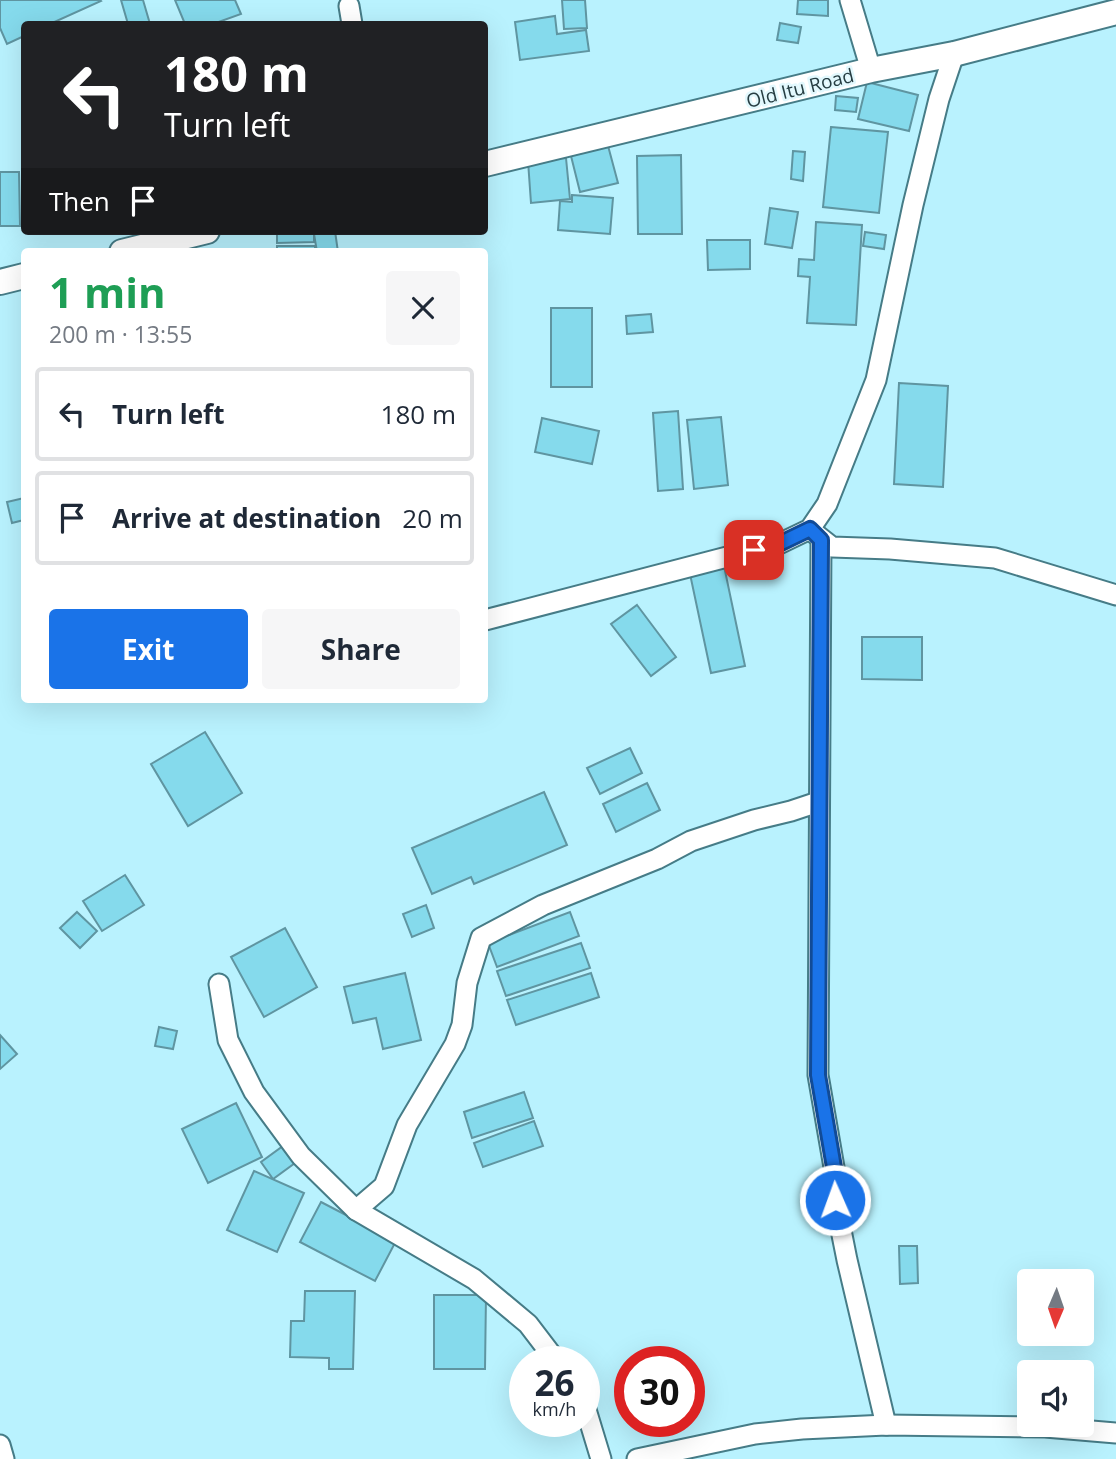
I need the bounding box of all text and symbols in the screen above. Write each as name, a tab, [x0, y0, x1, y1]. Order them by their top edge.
text: 180 m	[164, 40, 309, 106]
icon: left	[49, 49, 140, 140]
street label: Old Itu Road	[743, 62, 857, 114]
text: Turn left	[164, 103, 290, 146]
icon: arrive	[124, 182, 162, 220]
text: Then	[49, 183, 110, 219]
text: 1 min	[49, 263, 166, 320]
button: close	[386, 271, 460, 345]
text: 200 m · 13:55	[49, 318, 192, 350]
icon: left	[53, 395, 91, 433]
text: Turn left	[112, 396, 224, 432]
text: 180 m	[381, 396, 456, 432]
icon: arrive	[53, 499, 91, 537]
text: Arrive at destination	[112, 500, 381, 536]
text: 20 m	[402, 500, 463, 536]
pin	[724, 520, 784, 580]
icon: arrive	[735, 531, 773, 569]
button: Exit	[49, 609, 248, 689]
button: Share	[262, 609, 460, 689]
position arrow	[798, 1163, 872, 1237]
north arrow	[1017, 1269, 1094, 1346]
map controls	[1017, 1269, 1094, 1437]
speed limit sign: 30	[614, 1346, 705, 1437]
text: 26	[534, 1359, 575, 1406]
button: sound	[1017, 1360, 1094, 1437]
text: km/h	[533, 1397, 576, 1421]

